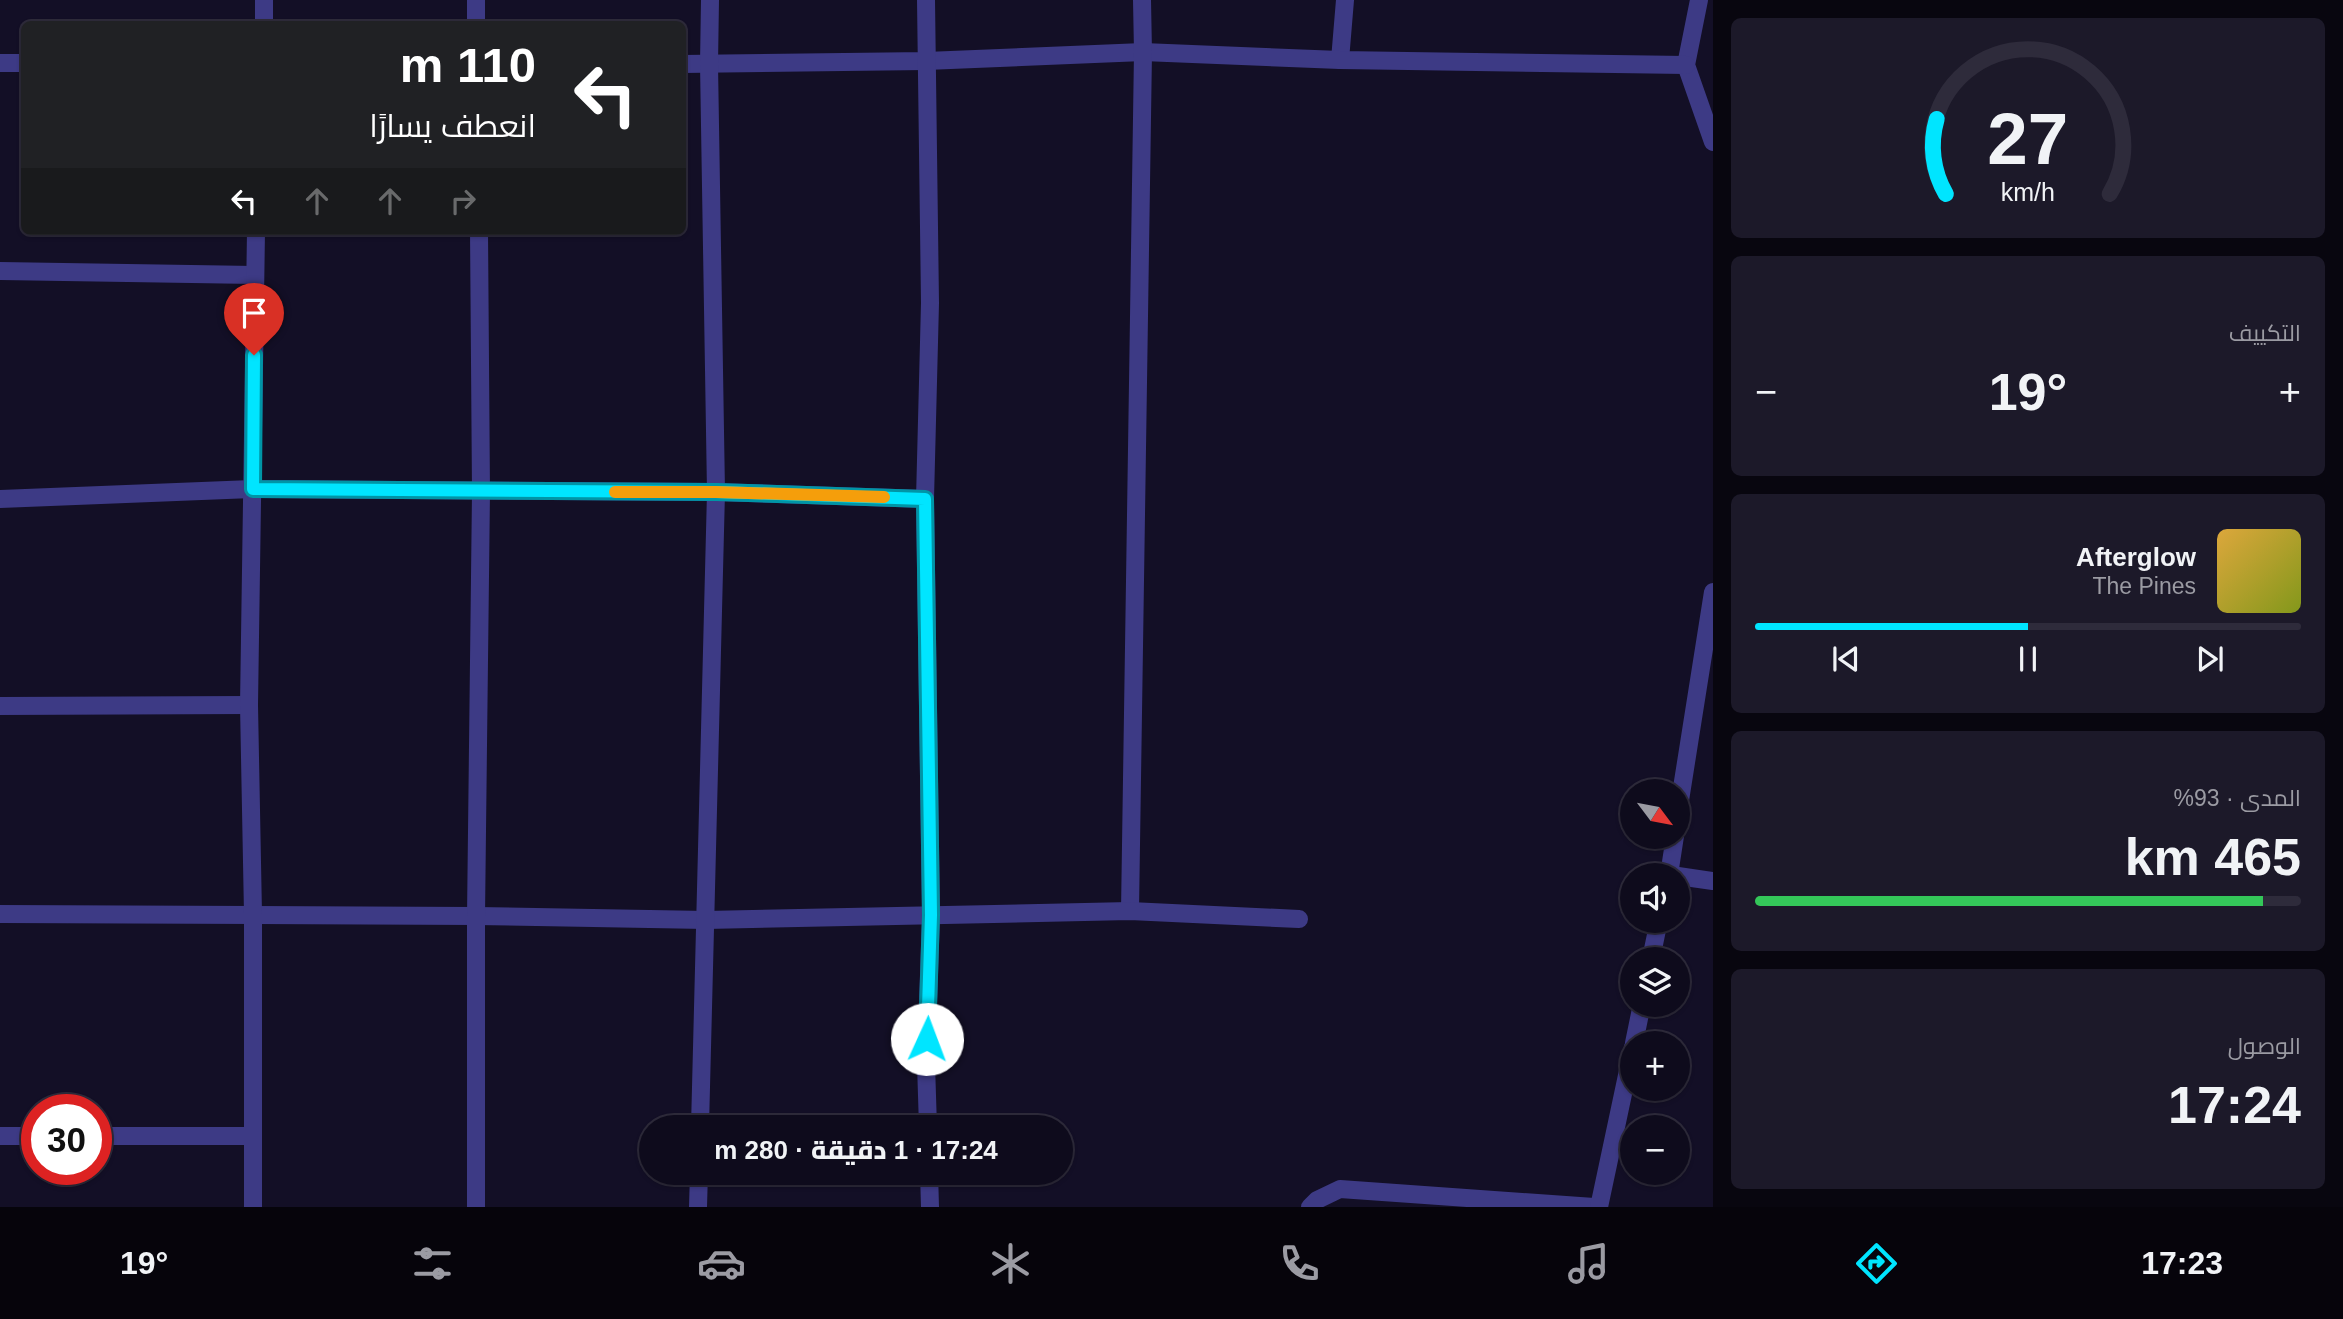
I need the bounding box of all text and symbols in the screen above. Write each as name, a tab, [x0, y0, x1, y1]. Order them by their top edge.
text: 110 m	[400, 38, 536, 92]
icon: left	[560, 49, 651, 140]
text: 27	[1988, 98, 2068, 179]
text: انعطف يسارًا	[369, 108, 536, 144]
text: km/h	[2001, 178, 2055, 206]
icon: left	[225, 182, 263, 220]
icon: ahead	[298, 182, 336, 220]
icon: ahead	[371, 182, 409, 220]
icon: right	[444, 182, 482, 220]
pin	[224, 283, 284, 355]
icon: arrive	[235, 294, 273, 332]
text: التكييف	[2229, 320, 2301, 346]
text: 19°	[1989, 363, 2067, 421]
text: −	[1755, 371, 1777, 413]
text: +	[2279, 371, 2301, 413]
text: Afterglow	[2076, 542, 2196, 572]
text: The Pines	[2092, 573, 2196, 599]
icon: previous	[1827, 640, 1865, 678]
icon: pause	[2009, 640, 2047, 678]
icon: next	[2191, 640, 2229, 678]
north arrow	[1620, 779, 1690, 849]
map controls	[1620, 779, 1690, 1185]
text: المدى · 93%	[2174, 785, 2301, 811]
text: 465 km	[2125, 828, 2301, 886]
button: sound	[1620, 863, 1690, 933]
button: layers	[1620, 947, 1690, 1017]
position arrow	[890, 1002, 964, 1076]
button: +	[1620, 1031, 1690, 1101]
text: الوصول	[2228, 1033, 2301, 1059]
text: 17:24	[2168, 1076, 2301, 1134]
speed limit sign: 30	[21, 1094, 112, 1185]
button: −	[1620, 1115, 1690, 1185]
text: 17:24 · 1 دقيقة · 280 m	[714, 1135, 998, 1165]
icon: filters	[408, 1239, 457, 1288]
icon: car	[697, 1239, 746, 1288]
icon: climate	[986, 1239, 1035, 1288]
icon: phone	[1275, 1239, 1324, 1288]
icon: music	[1564, 1239, 1613, 1288]
icon: directions	[1852, 1239, 1901, 1288]
text: 19°	[120, 1245, 168, 1281]
text: 17:23	[2141, 1245, 2223, 1281]

